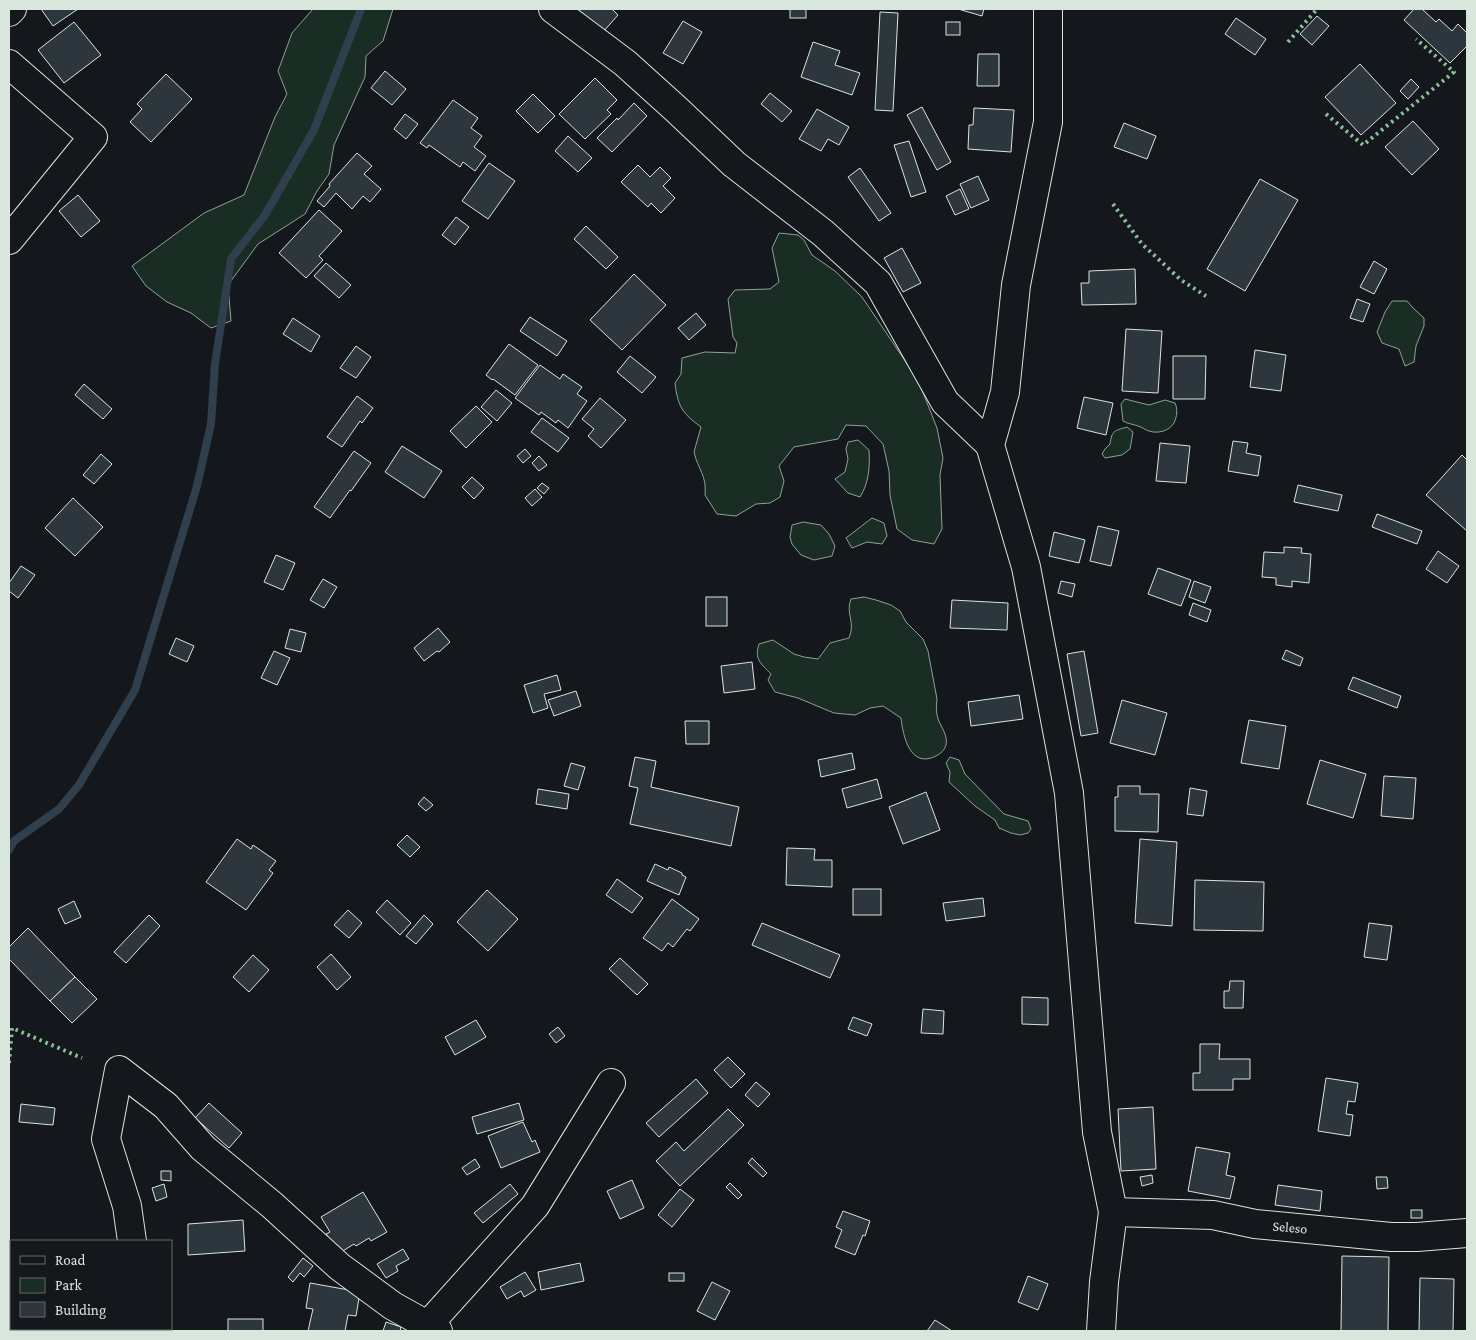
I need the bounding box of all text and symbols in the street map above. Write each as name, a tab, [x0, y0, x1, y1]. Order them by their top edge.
street label: Seleso	[1272, 1218, 1308, 1236]
legend	[10, 1240, 172, 1330]
text: Road	[55, 1252, 86, 1268]
text: Park	[55, 1277, 82, 1293]
text: Building	[55, 1302, 106, 1319]

